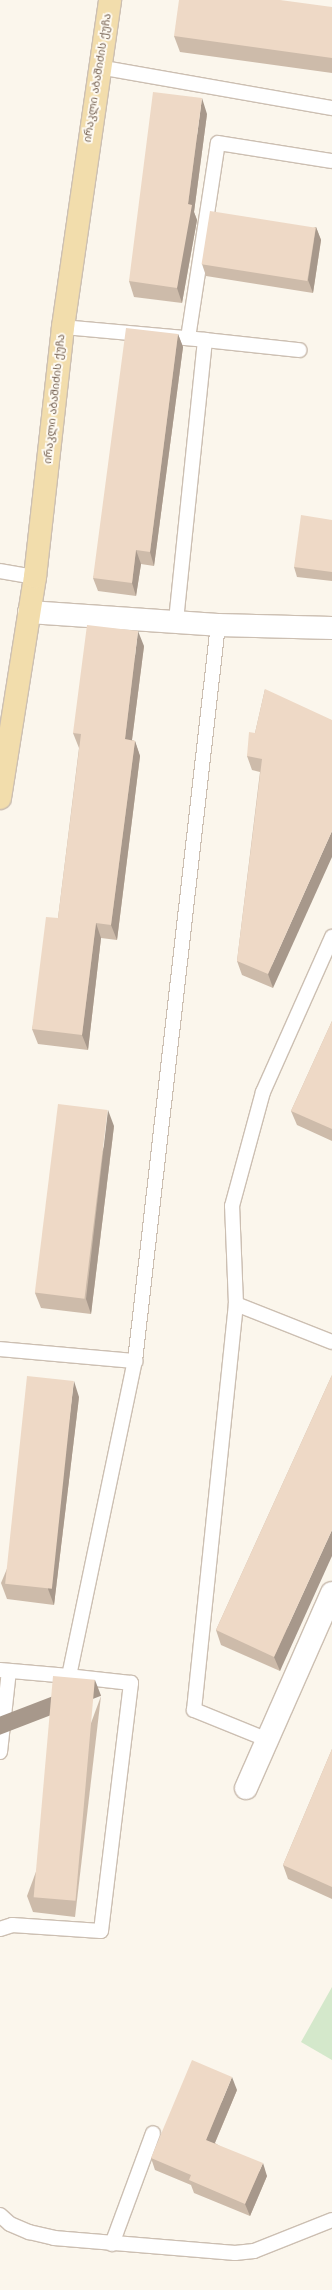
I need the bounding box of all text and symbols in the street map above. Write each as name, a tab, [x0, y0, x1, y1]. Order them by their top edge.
street label: ირაკლი აბაშიძის ქუჩა	[81, 13, 115, 143]
street label: ირაკლი აბაშიძის ქუჩა	[42, 334, 68, 464]

